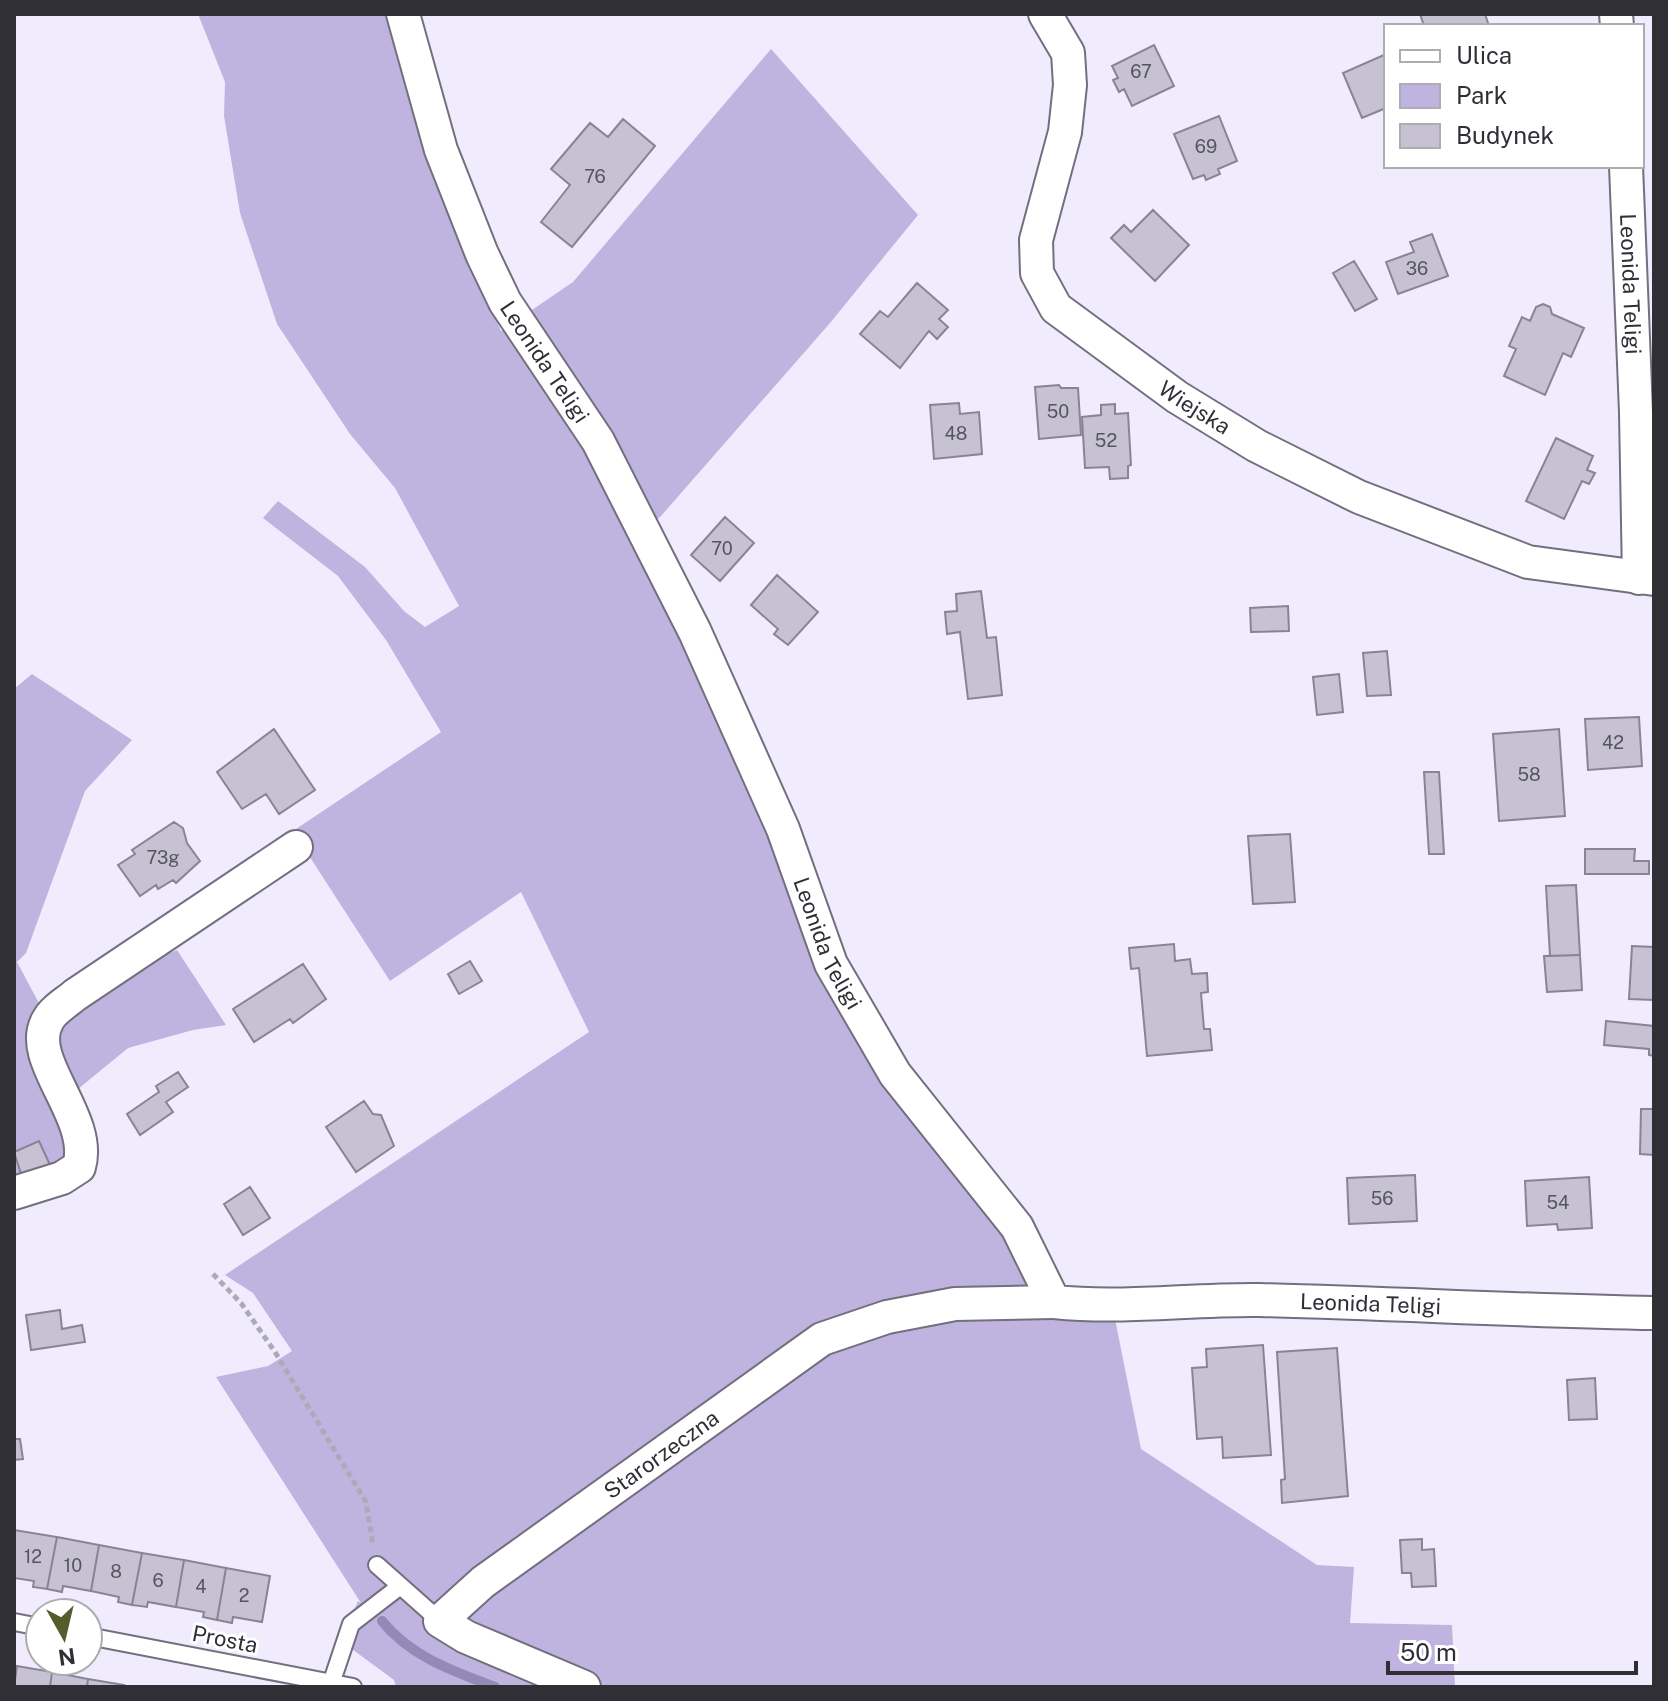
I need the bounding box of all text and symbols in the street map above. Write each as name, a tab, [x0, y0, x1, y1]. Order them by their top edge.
legend	[1384, 24, 1644, 168]
text: Ulica	[1456, 41, 1512, 69]
house number: 67	[1130, 61, 1152, 82]
text: Park	[1456, 81, 1507, 109]
text: Budynek	[1456, 121, 1554, 149]
house number: 69	[1195, 136, 1217, 157]
house number: 76	[584, 166, 606, 187]
street label: Leonida Teligi	[1615, 213, 1647, 355]
house number: 36	[1406, 258, 1428, 279]
street label: Leonida Teligi	[495, 296, 595, 428]
street label: Wiejska	[1154, 375, 1235, 440]
house number: 50	[1047, 401, 1069, 422]
house number: 48	[945, 423, 967, 444]
house number: 52	[1095, 430, 1117, 451]
house number: 70	[711, 538, 733, 559]
house number: 42	[1602, 732, 1624, 753]
house number: 58	[1517, 764, 1541, 785]
house number: 73g	[147, 847, 180, 868]
street label: Leonida Teligi	[788, 874, 867, 1014]
house number: 56	[1371, 1188, 1393, 1209]
house number: 54	[1547, 1192, 1569, 1213]
street label: Leonida Teligi	[1300, 1288, 1442, 1319]
street label: Starorzeczna	[599, 1404, 724, 1504]
house number: 12	[24, 1546, 42, 1567]
house number: 10	[64, 1555, 82, 1576]
house number: 8	[110, 1561, 122, 1582]
house number: 6	[152, 1570, 164, 1591]
house number: 4	[195, 1576, 207, 1597]
house number: 2	[239, 1585, 249, 1606]
north arrow	[24, 1597, 104, 1677]
street label: Prosta	[190, 1620, 260, 1658]
scale bar	[1388, 1625, 1636, 1675]
text: 50 m	[1400, 1638, 1457, 1666]
text: N	[56, 1643, 77, 1671]

